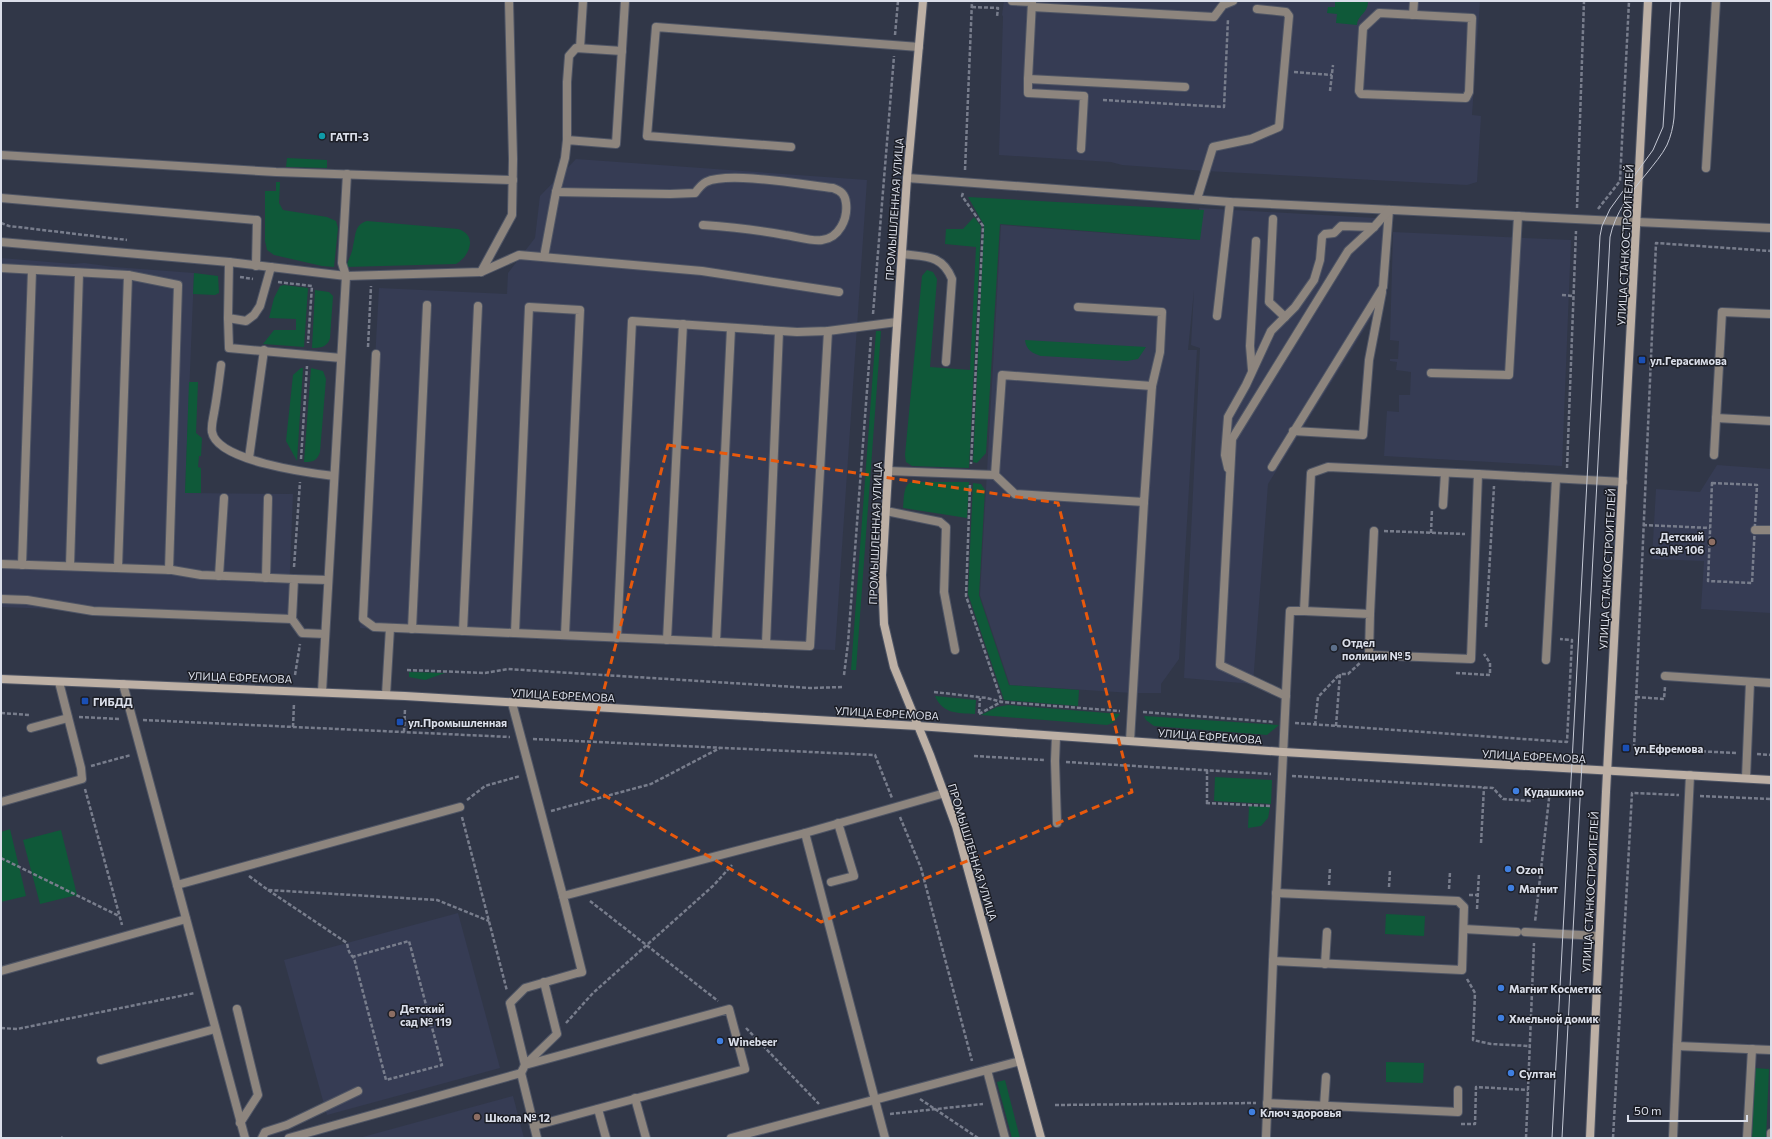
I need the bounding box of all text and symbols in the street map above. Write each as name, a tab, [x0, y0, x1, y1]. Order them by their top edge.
place label: ГАТП-3	[330, 130, 369, 143]
marker: ГАТП-3	[317, 131, 327, 141]
street label: ПРОМЫШЛЕННАЯ УЛИЦА	[883, 137, 906, 281]
street label: УЛИЦА СТАНКОСТРОИТЕЛЕЙ	[1613, 164, 1636, 326]
place label: ул.Герасимова	[1650, 354, 1727, 367]
marker: ул.Герасимова	[1637, 355, 1647, 365]
street label: ПРОМЫШЛЕННАЯ УЛИЦА	[866, 461, 884, 605]
street label: УЛИЦА СТАНКОСТРОИТЕЛЕЙ	[1595, 488, 1618, 650]
place label: Детский сад № 106	[1650, 530, 1704, 556]
marker: Детский сад № 106	[1707, 537, 1717, 547]
place label: Отдел полиции № 5	[1342, 636, 1411, 662]
marker: Отдел полиции № 5	[1329, 643, 1339, 653]
street label: УЛИЦА ЕФРЕМОВА	[188, 669, 293, 685]
street label: УЛИЦА ЕФРЕМОВА	[511, 686, 616, 704]
place label: ГИБДД	[93, 695, 133, 708]
marker: ГИБДД	[80, 696, 90, 706]
street label: УЛИЦА ЕФРЕМОВА	[835, 704, 940, 722]
place label: ул.Промышленная	[408, 716, 507, 729]
marker: ул.Промышленная	[395, 717, 405, 727]
street label: УЛИЦА ЕФРЕМОВА	[1157, 726, 1263, 746]
place label: ул.Ефремова	[1634, 742, 1703, 755]
marker: ул.Ефремова	[1621, 743, 1631, 753]
street label: УЛИЦА ЕФРЕМОВА	[1482, 747, 1587, 765]
street label: ПРОМЫШЛЕННАЯ УЛИЦА	[946, 782, 1000, 923]
place label: Кудашкино	[1524, 785, 1584, 798]
marker: Кудашкино	[1511, 786, 1521, 796]
street label: УЛИЦА СТАНКОСТРОИТЕЛЕЙ	[1578, 811, 1601, 973]
place label: Ozon	[1516, 863, 1544, 876]
marker: Ozon	[1503, 864, 1513, 874]
place label: Магнит	[1519, 882, 1559, 895]
marker: Магнит	[1506, 883, 1516, 893]
place label: Магнит Косметик	[1509, 982, 1602, 995]
marker: Магнит Косметик	[1496, 983, 1506, 993]
place label: Детский сад № 119	[400, 1002, 452, 1028]
marker: Детский сад № 119	[387, 1009, 397, 1019]
place label: Хмельной домик	[1509, 1012, 1599, 1025]
marker: Хмельной домик	[1496, 1013, 1506, 1023]
place label: Winebeer	[728, 1035, 778, 1048]
marker: Winebeer	[715, 1036, 725, 1046]
place label: Султан	[1519, 1067, 1556, 1080]
marker: Султан	[1506, 1068, 1516, 1078]
scale bar	[1628, 1097, 1747, 1123]
text: 50 m	[1634, 1103, 1662, 1117]
place label: Ключ здоровья	[1260, 1106, 1341, 1119]
marker: Ключ здоровья	[1247, 1107, 1257, 1117]
place label: Школа № 12	[485, 1111, 550, 1124]
marker: Школа № 12	[472, 1112, 482, 1122]

